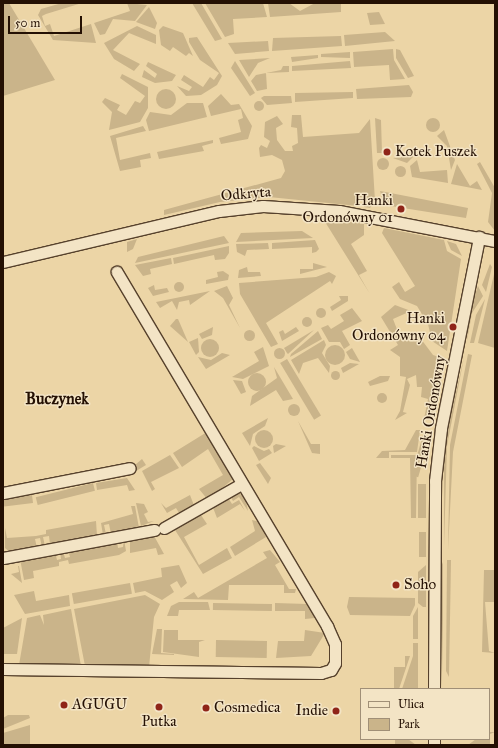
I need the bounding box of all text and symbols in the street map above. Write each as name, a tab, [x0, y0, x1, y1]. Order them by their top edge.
scale bar	[10, 8, 84, 34]
text: 50 m	[15, 16, 40, 30]
place label: Kotek Puszek	[395, 143, 477, 161]
marker: Kotek Puszek	[382, 147, 392, 157]
street label: Odkryta	[220, 183, 272, 205]
place label: Hanki Ordonówny 01	[303, 191, 393, 226]
marker: Hanki Ordonówny 01	[396, 204, 406, 214]
place label: Hanki Ordonówny 04	[352, 309, 445, 344]
marker: Hanki Ordonówny 04	[448, 322, 458, 332]
street label: Hanki Ordonówny	[412, 354, 450, 470]
district label: Buczynek	[25, 389, 89, 409]
place label: Soho	[404, 576, 436, 594]
marker: Soho	[391, 580, 401, 590]
legend	[360, 688, 490, 740]
place label: AGUGU	[72, 696, 127, 714]
text: Ulica	[398, 697, 424, 711]
place label: Cosmedica	[214, 699, 280, 717]
marker: AGUGU	[59, 700, 69, 710]
marker: Putka	[154, 702, 164, 712]
place label: Indie	[296, 702, 328, 720]
marker: Cosmedica	[201, 703, 211, 713]
marker: Indie	[331, 706, 341, 716]
place label: Putka	[141, 713, 177, 731]
text: Park	[398, 717, 420, 731]

